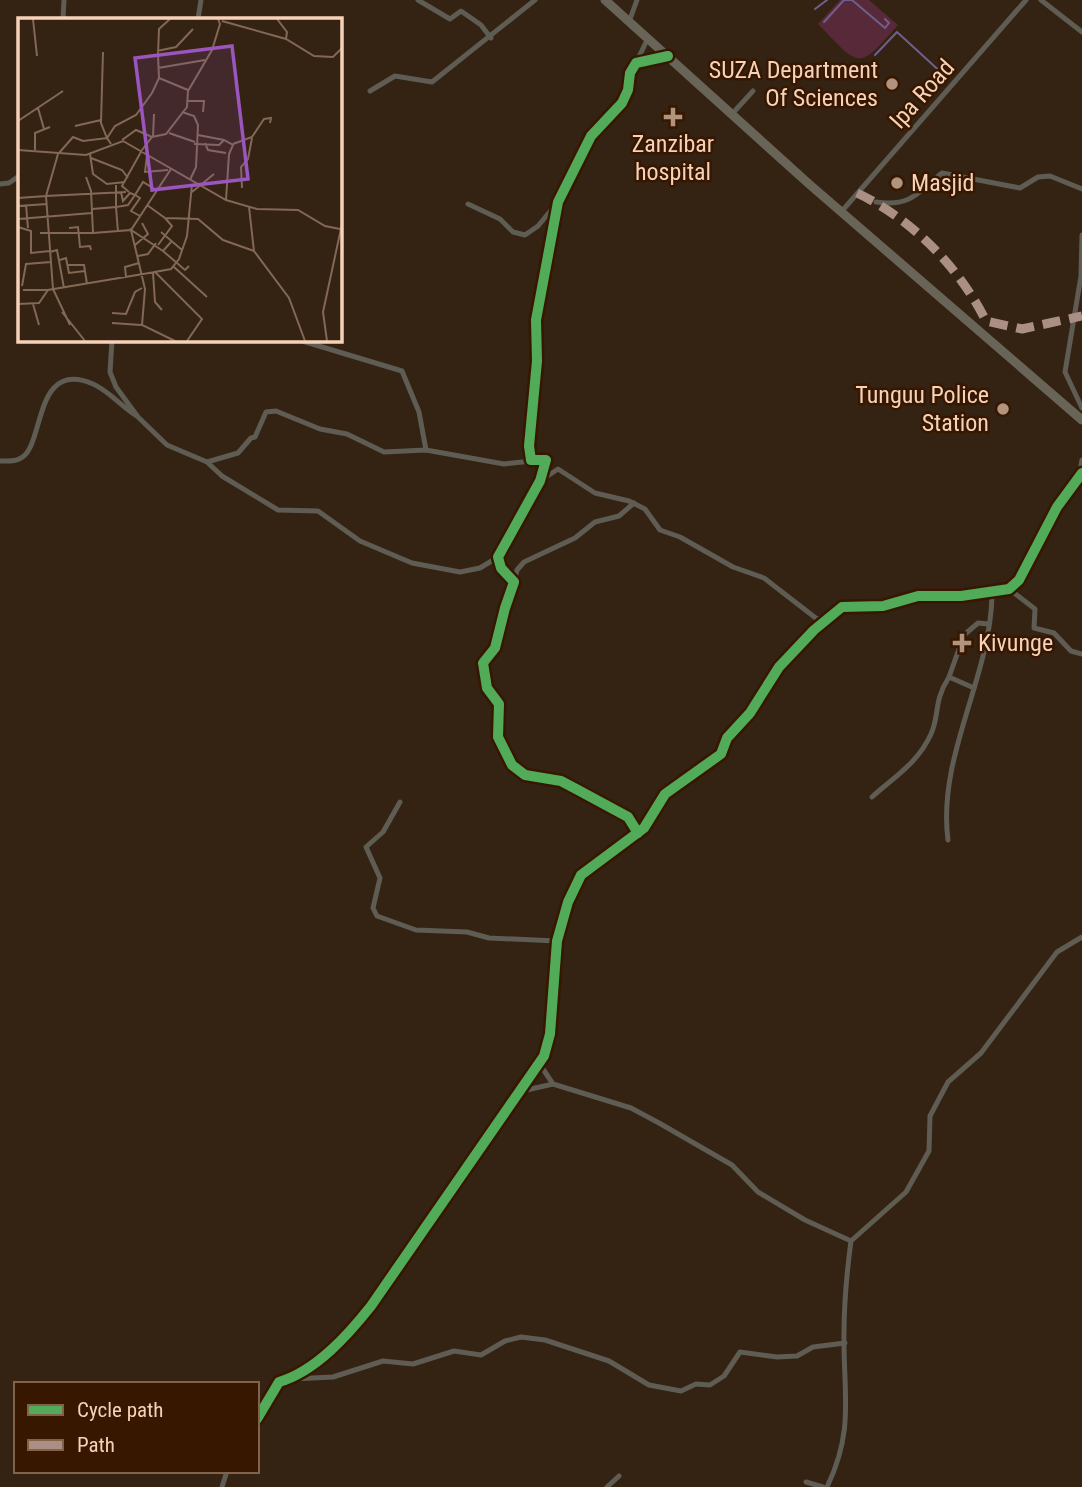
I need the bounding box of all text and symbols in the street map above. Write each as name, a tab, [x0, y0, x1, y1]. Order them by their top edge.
inset map	[18, 18, 341, 341]
street label: Ipa Road	[884, 54, 960, 134]
place label: SUZA Department Of Sciences	[709, 56, 878, 112]
marker: SUZA Department Of Sciences	[884, 76, 900, 92]
marker: Zanzibar hospital	[663, 107, 683, 127]
place label: Zanzibar hospital	[632, 130, 714, 186]
place label: Masjid	[911, 169, 974, 197]
marker: Masjid	[889, 175, 905, 191]
place label: Tunguu Police Station	[855, 381, 989, 437]
marker: Tunguu Police Station	[995, 401, 1011, 417]
place label: Kivunge	[978, 629, 1053, 657]
marker: Kivunge	[952, 633, 972, 653]
legend	[14, 1382, 259, 1473]
text: Cycle path	[77, 1398, 163, 1422]
text: Path	[77, 1433, 115, 1457]

